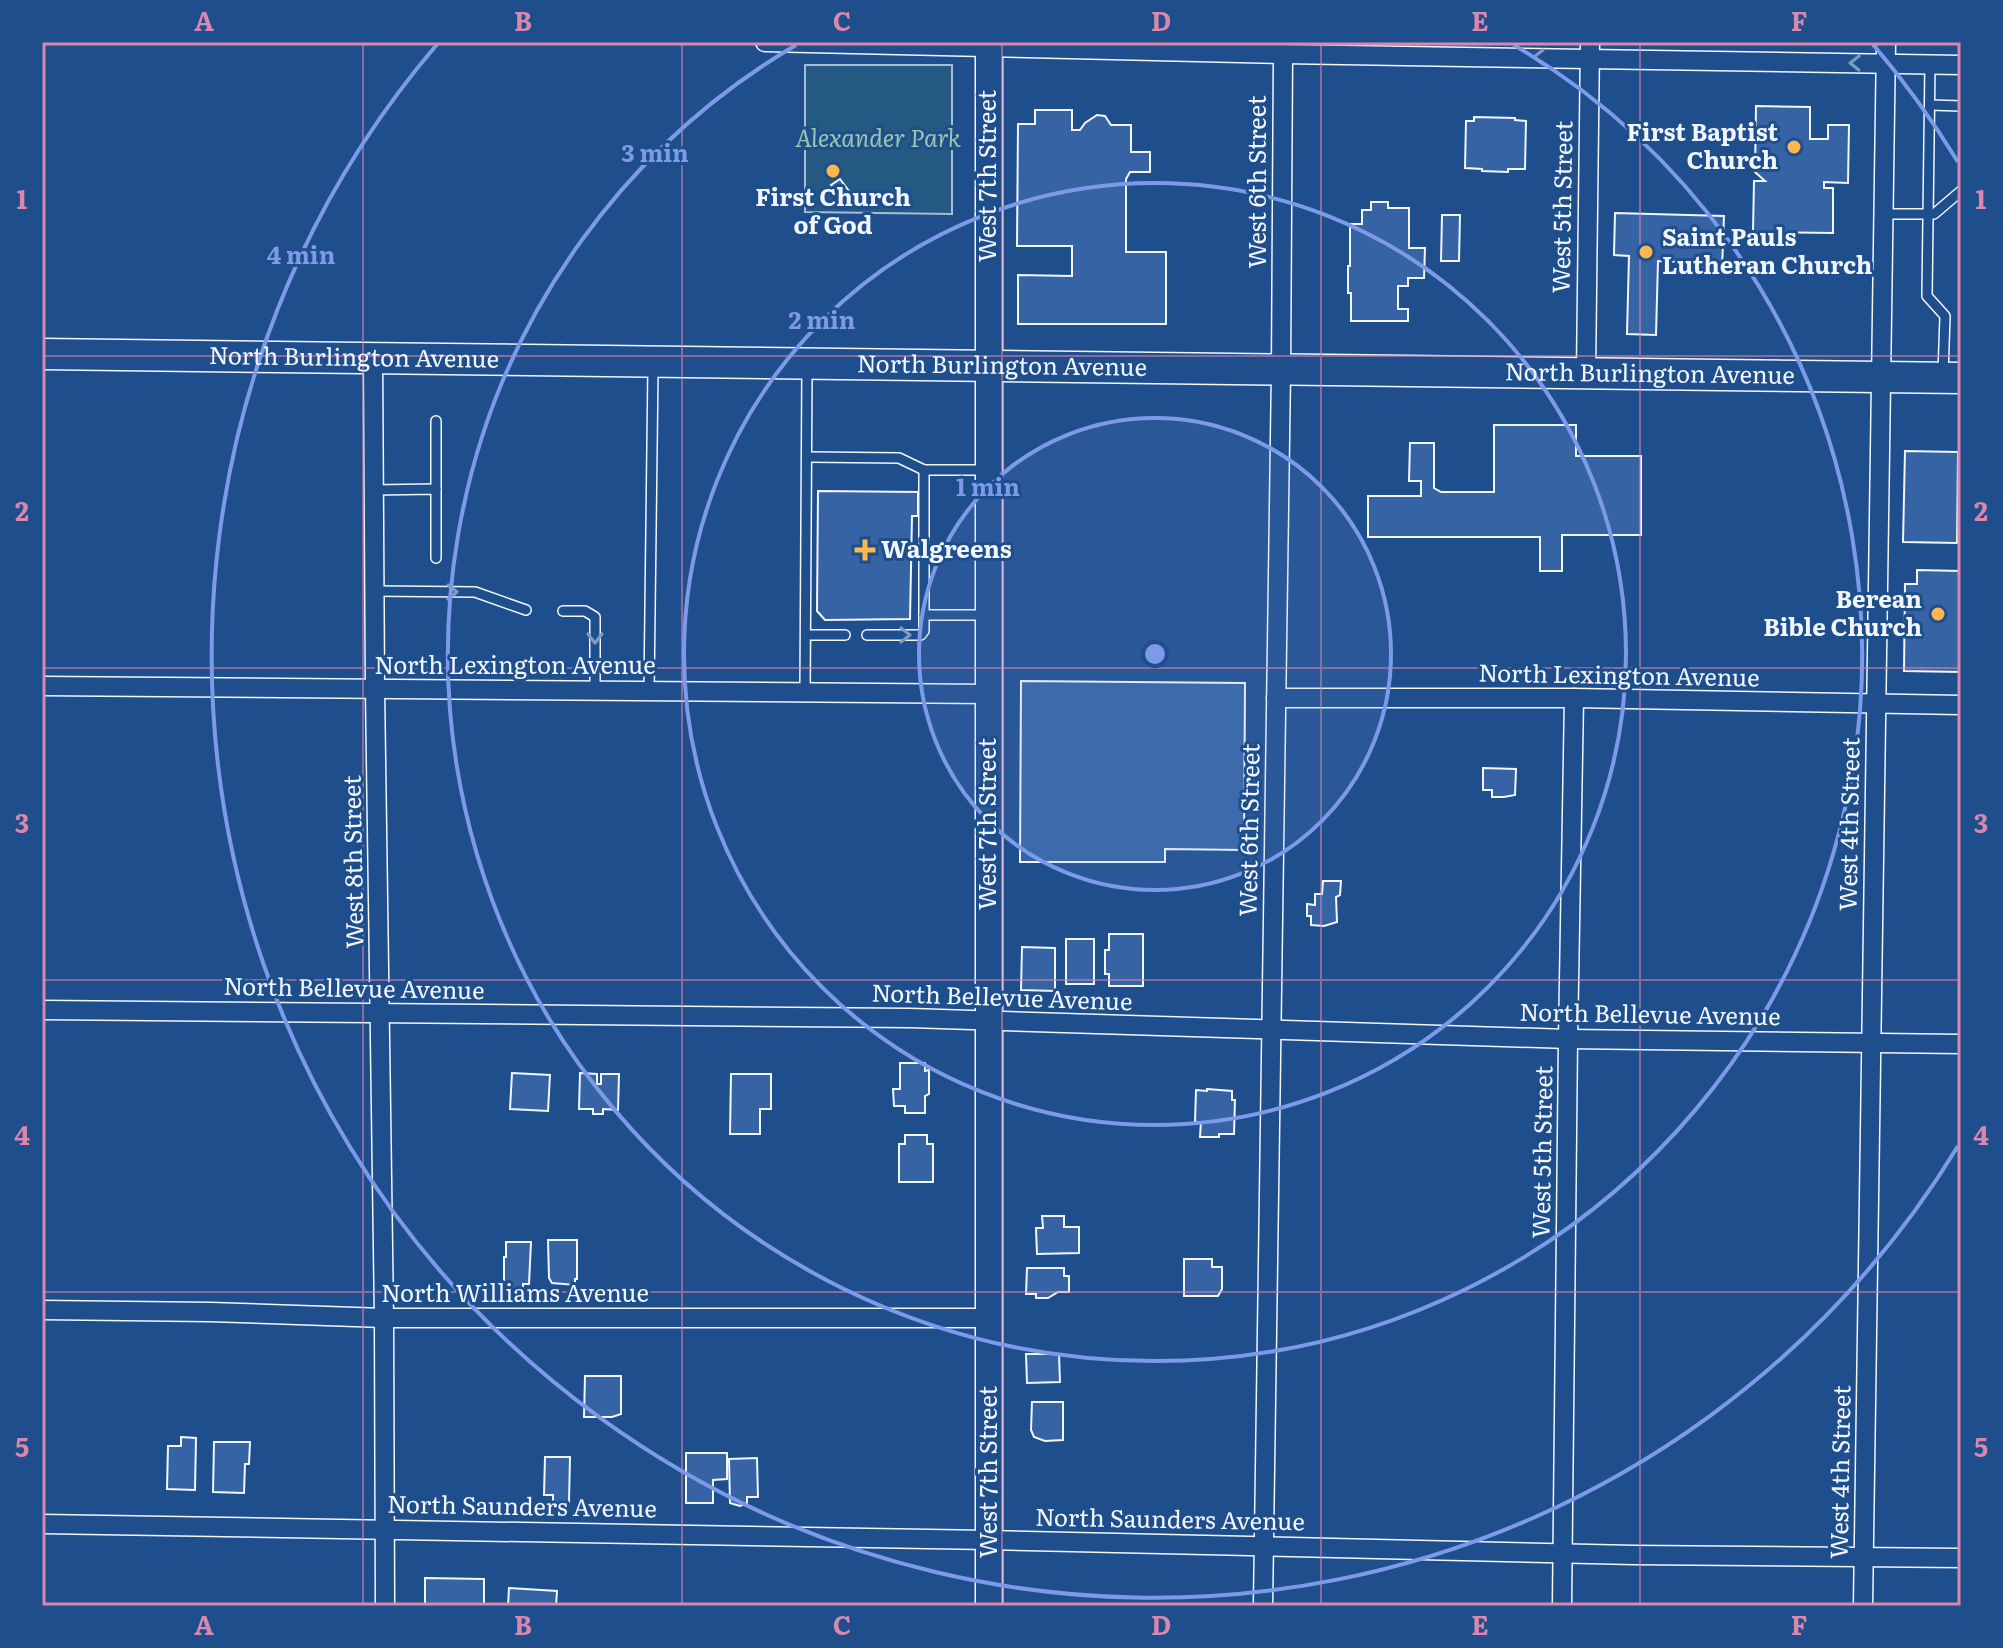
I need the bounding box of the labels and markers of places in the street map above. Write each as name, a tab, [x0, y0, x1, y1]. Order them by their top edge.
place label: First Baptist Church	[1626, 113, 1778, 176]
marker: First Baptist Church	[1785, 138, 1803, 156]
marker: First Church of God	[824, 162, 842, 180]
place label: First Church of God	[755, 178, 911, 241]
place label: Saint Pauls Lutheran Church	[1662, 218, 1872, 281]
marker: Saint Pauls Lutheran Church	[1637, 243, 1655, 261]
place label: Walgreens	[881, 530, 1012, 565]
marker: Walgreens	[856, 541, 874, 559]
place label: Berean Bible Church	[1763, 580, 1922, 643]
marker: Berean Bible Church	[1929, 605, 1947, 623]
centre of rings	[1141, 640, 1169, 668]

